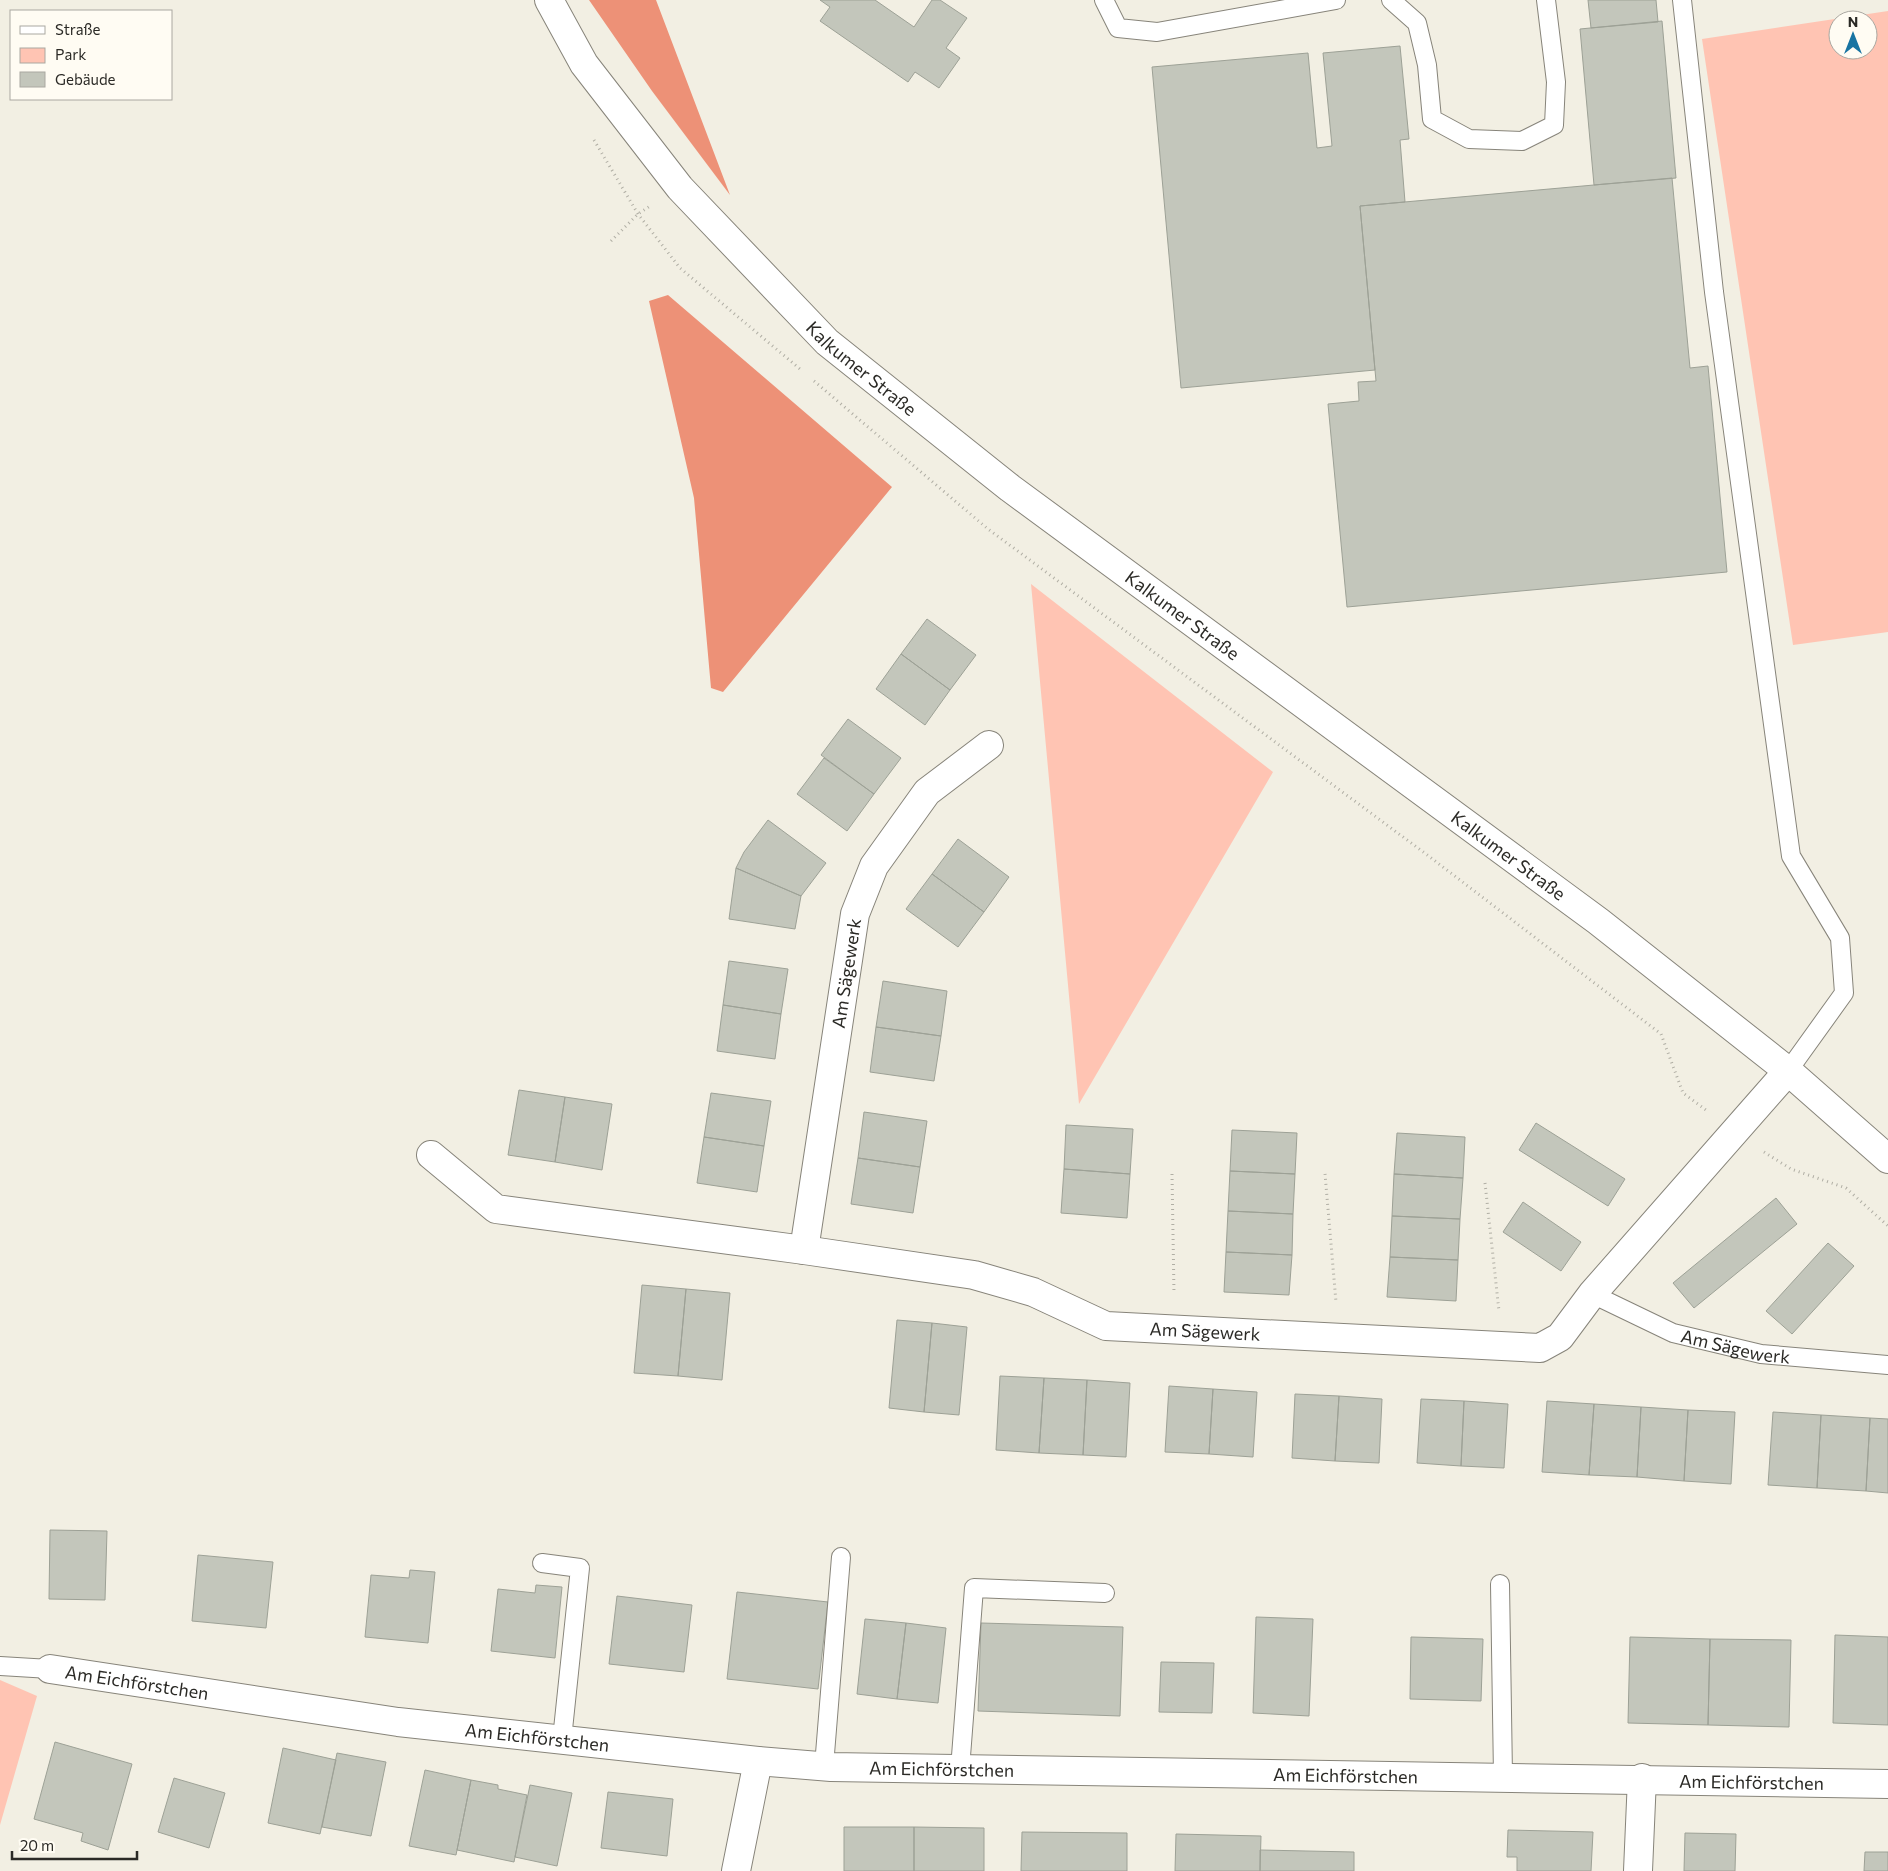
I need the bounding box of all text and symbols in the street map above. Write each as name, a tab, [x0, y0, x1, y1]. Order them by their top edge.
legend	[10, 10, 172, 100]
north arrow	[1828, 10, 1878, 60]
text: N	[1848, 13, 1858, 30]
text: Straße	[55, 20, 101, 38]
text: Park	[55, 45, 86, 63]
text: Gebäude	[55, 70, 116, 88]
street label: Kalkumer Straße	[802, 316, 921, 420]
street label: Kalkumer Straße	[1121, 566, 1244, 664]
street label: Kalkumer Straße	[1447, 806, 1570, 904]
street label: Am Sägewerk	[827, 916, 865, 1030]
street label: Am Sägewerk	[1149, 1317, 1261, 1345]
street label: Am Sägewerk	[1679, 1324, 1791, 1367]
street label: Am Eichförstchen	[64, 1660, 210, 1704]
street label: Am Eichförstchen	[464, 1718, 610, 1756]
street label: Am Eichförstchen	[869, 1757, 1014, 1781]
street label: Am Eichförstchen	[1273, 1763, 1418, 1787]
street label: Am Eichförstchen	[1679, 1770, 1824, 1794]
scale bar	[12, 1828, 138, 1860]
text: 20 m	[20, 1836, 54, 1854]

